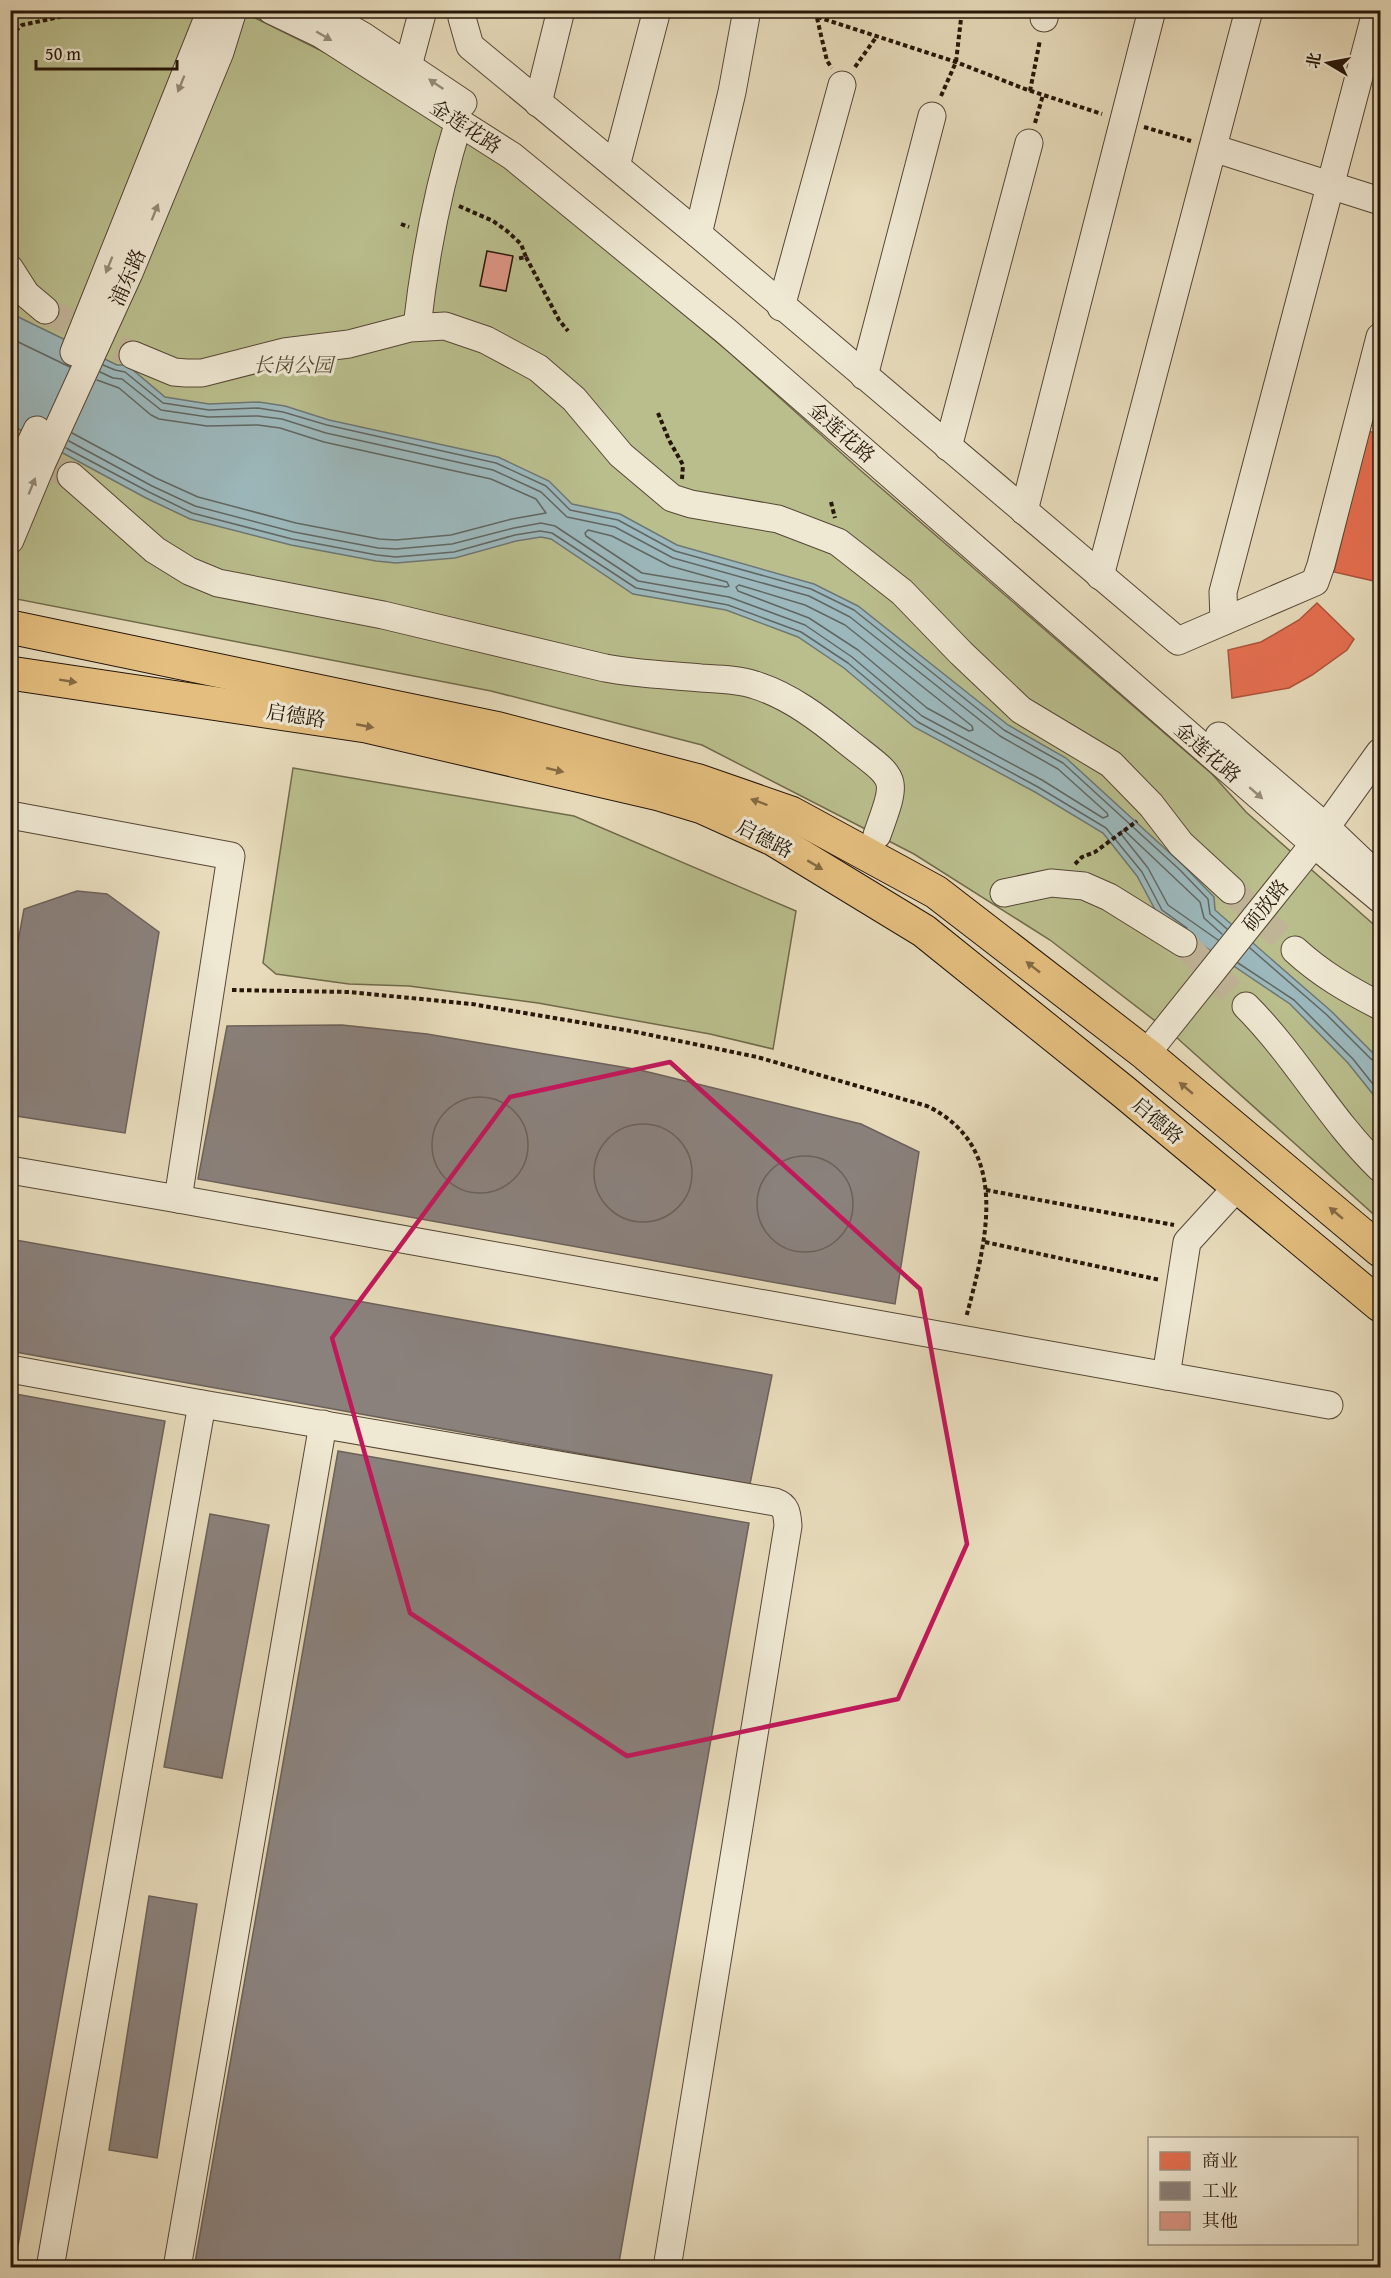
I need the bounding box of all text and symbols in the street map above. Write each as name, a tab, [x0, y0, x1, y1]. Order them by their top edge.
one-way arrow	[316, 30, 332, 41]
scale bar	[36, 33, 177, 71]
north arrow	[1298, 33, 1358, 93]
text: 50 m	[45, 40, 81, 67]
text: 北	[1300, 50, 1326, 70]
one-way arrow	[176, 76, 186, 94]
one-way arrow	[428, 78, 444, 90]
street label: 金莲花路	[425, 92, 507, 160]
one-way arrow	[150, 203, 160, 221]
street label: 浦东路	[102, 244, 152, 310]
one-way arrow	[104, 257, 114, 275]
park label: 长岗公园	[253, 350, 336, 379]
street label: 金莲花路	[802, 395, 882, 469]
one-way arrow	[28, 477, 38, 495]
one-way arrow	[59, 677, 78, 686]
street label: 启德路	[264, 696, 328, 734]
street label: 金莲花路	[1168, 715, 1248, 789]
one-way arrow	[356, 722, 375, 731]
one-way arrow	[546, 765, 564, 775]
one-way arrow	[1248, 786, 1263, 799]
one-way arrow	[750, 797, 768, 807]
street label: 启德路	[732, 811, 798, 865]
one-way arrow	[807, 860, 824, 870]
street label: 硕放路	[1235, 873, 1295, 937]
one-way arrow	[1026, 961, 1041, 973]
one-way arrow	[1179, 1082, 1194, 1095]
street label: 启德路	[1126, 1090, 1190, 1150]
one-way arrow	[1328, 1207, 1343, 1220]
legend	[1148, 2137, 1358, 2245]
text: 商业	[1202, 2147, 1238, 2174]
text: 工业	[1202, 2177, 1238, 2204]
text: 其他	[1202, 2207, 1238, 2234]

